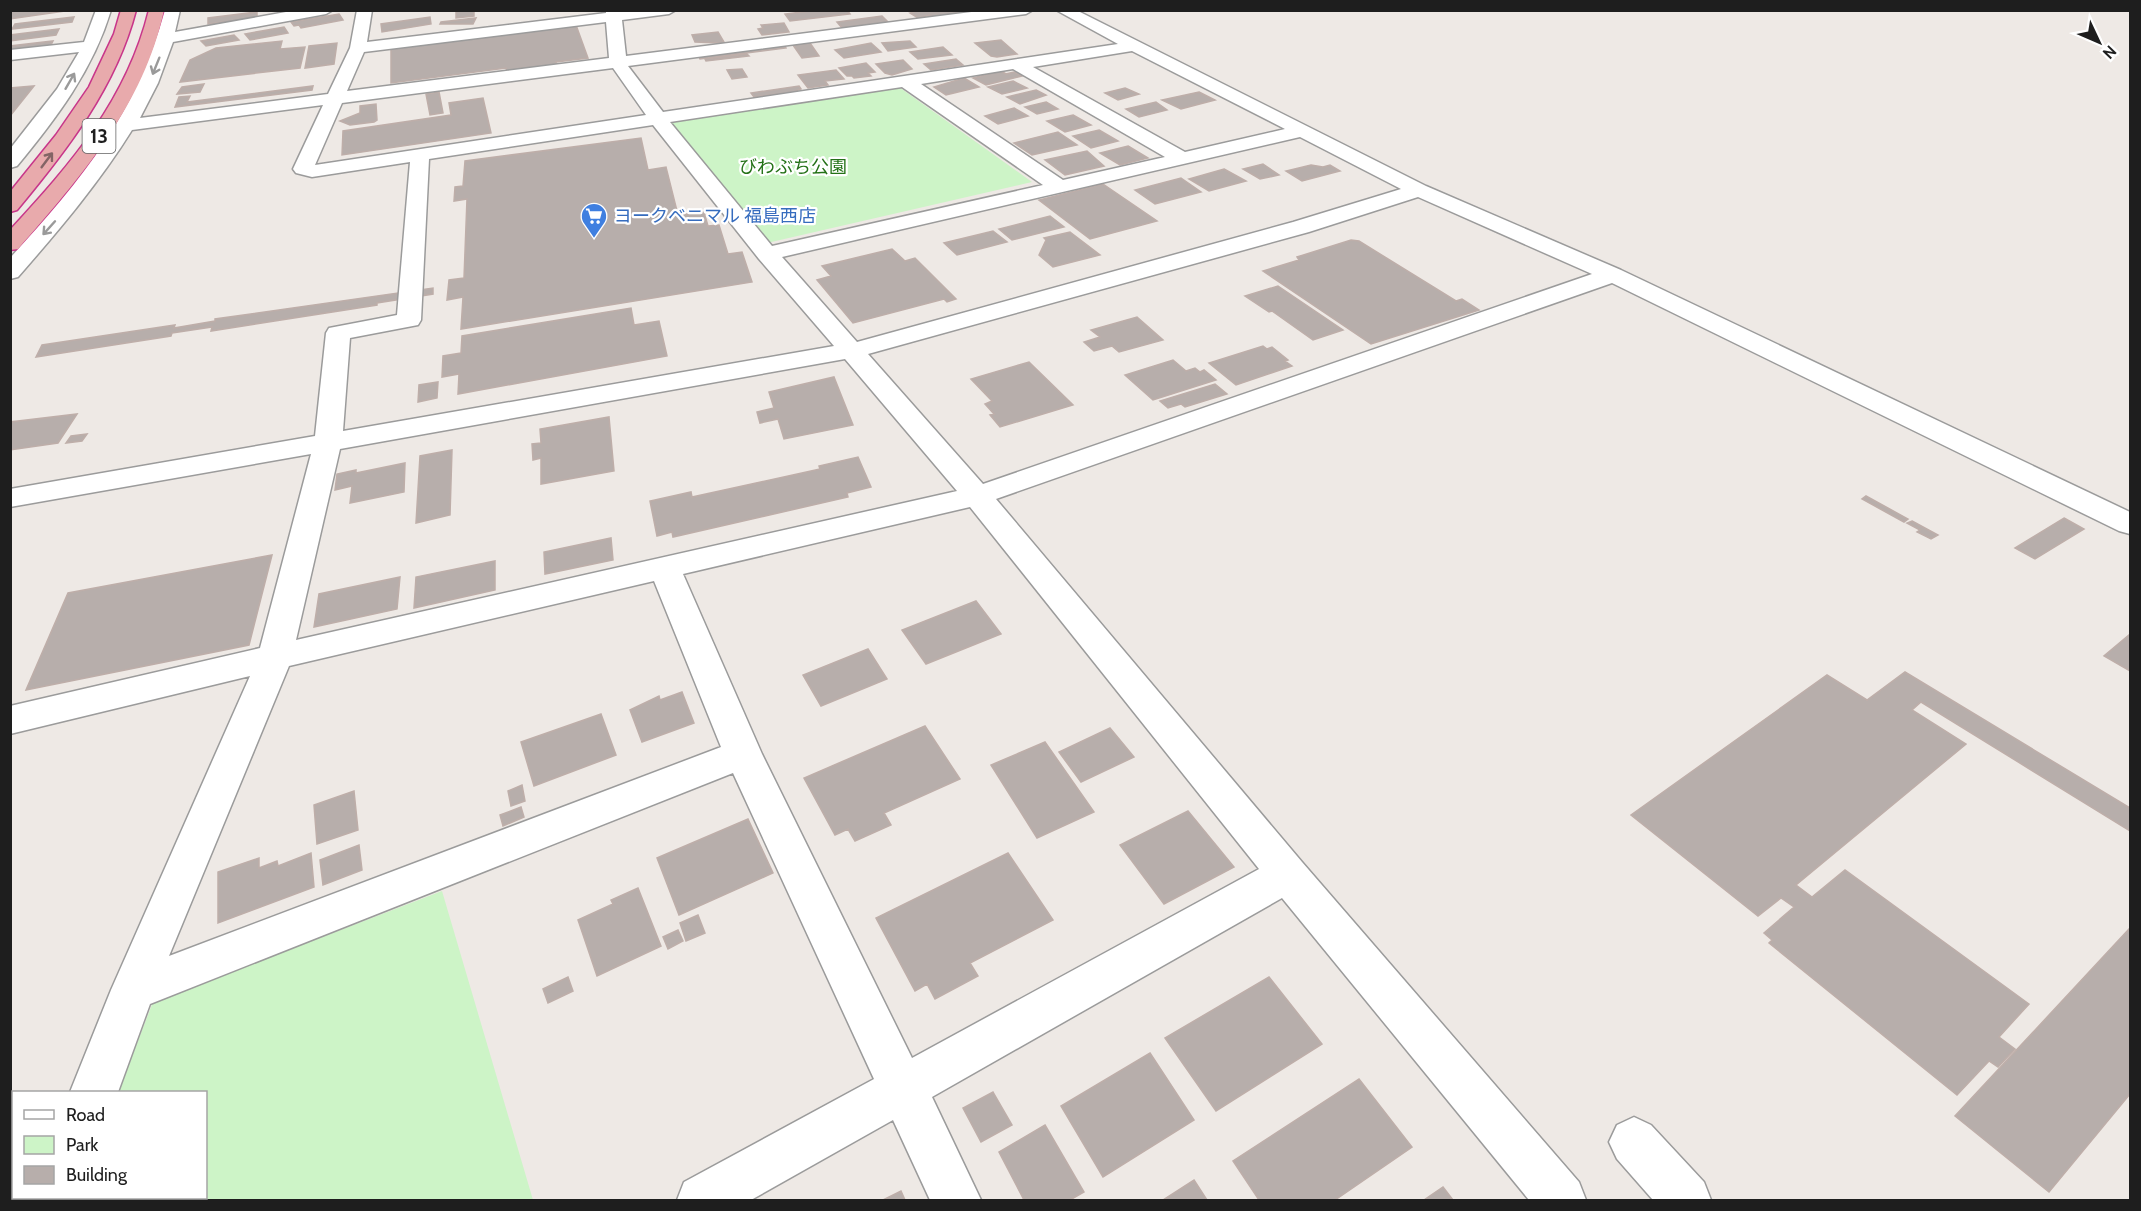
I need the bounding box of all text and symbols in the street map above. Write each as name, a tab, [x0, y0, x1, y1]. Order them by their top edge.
north arrow	[2069, 12, 2129, 72]
text: N	[2099, 41, 2120, 63]
one-way arrow	[150, 57, 161, 75]
one-way arrow	[64, 73, 76, 90]
road number: 13	[82, 119, 116, 153]
one-way arrow	[40, 152, 53, 168]
park label: びわぶち公園	[739, 156, 847, 178]
supermarket icon: ヨークベニマル 福島西店	[579, 201, 609, 239]
place label: ヨークベニマル 福島西店	[614, 205, 816, 227]
one-way arrow	[42, 221, 56, 236]
legend	[12, 1091, 207, 1199]
text: Road	[66, 1104, 105, 1126]
text: Park	[66, 1134, 99, 1156]
text: Building	[66, 1164, 128, 1186]

